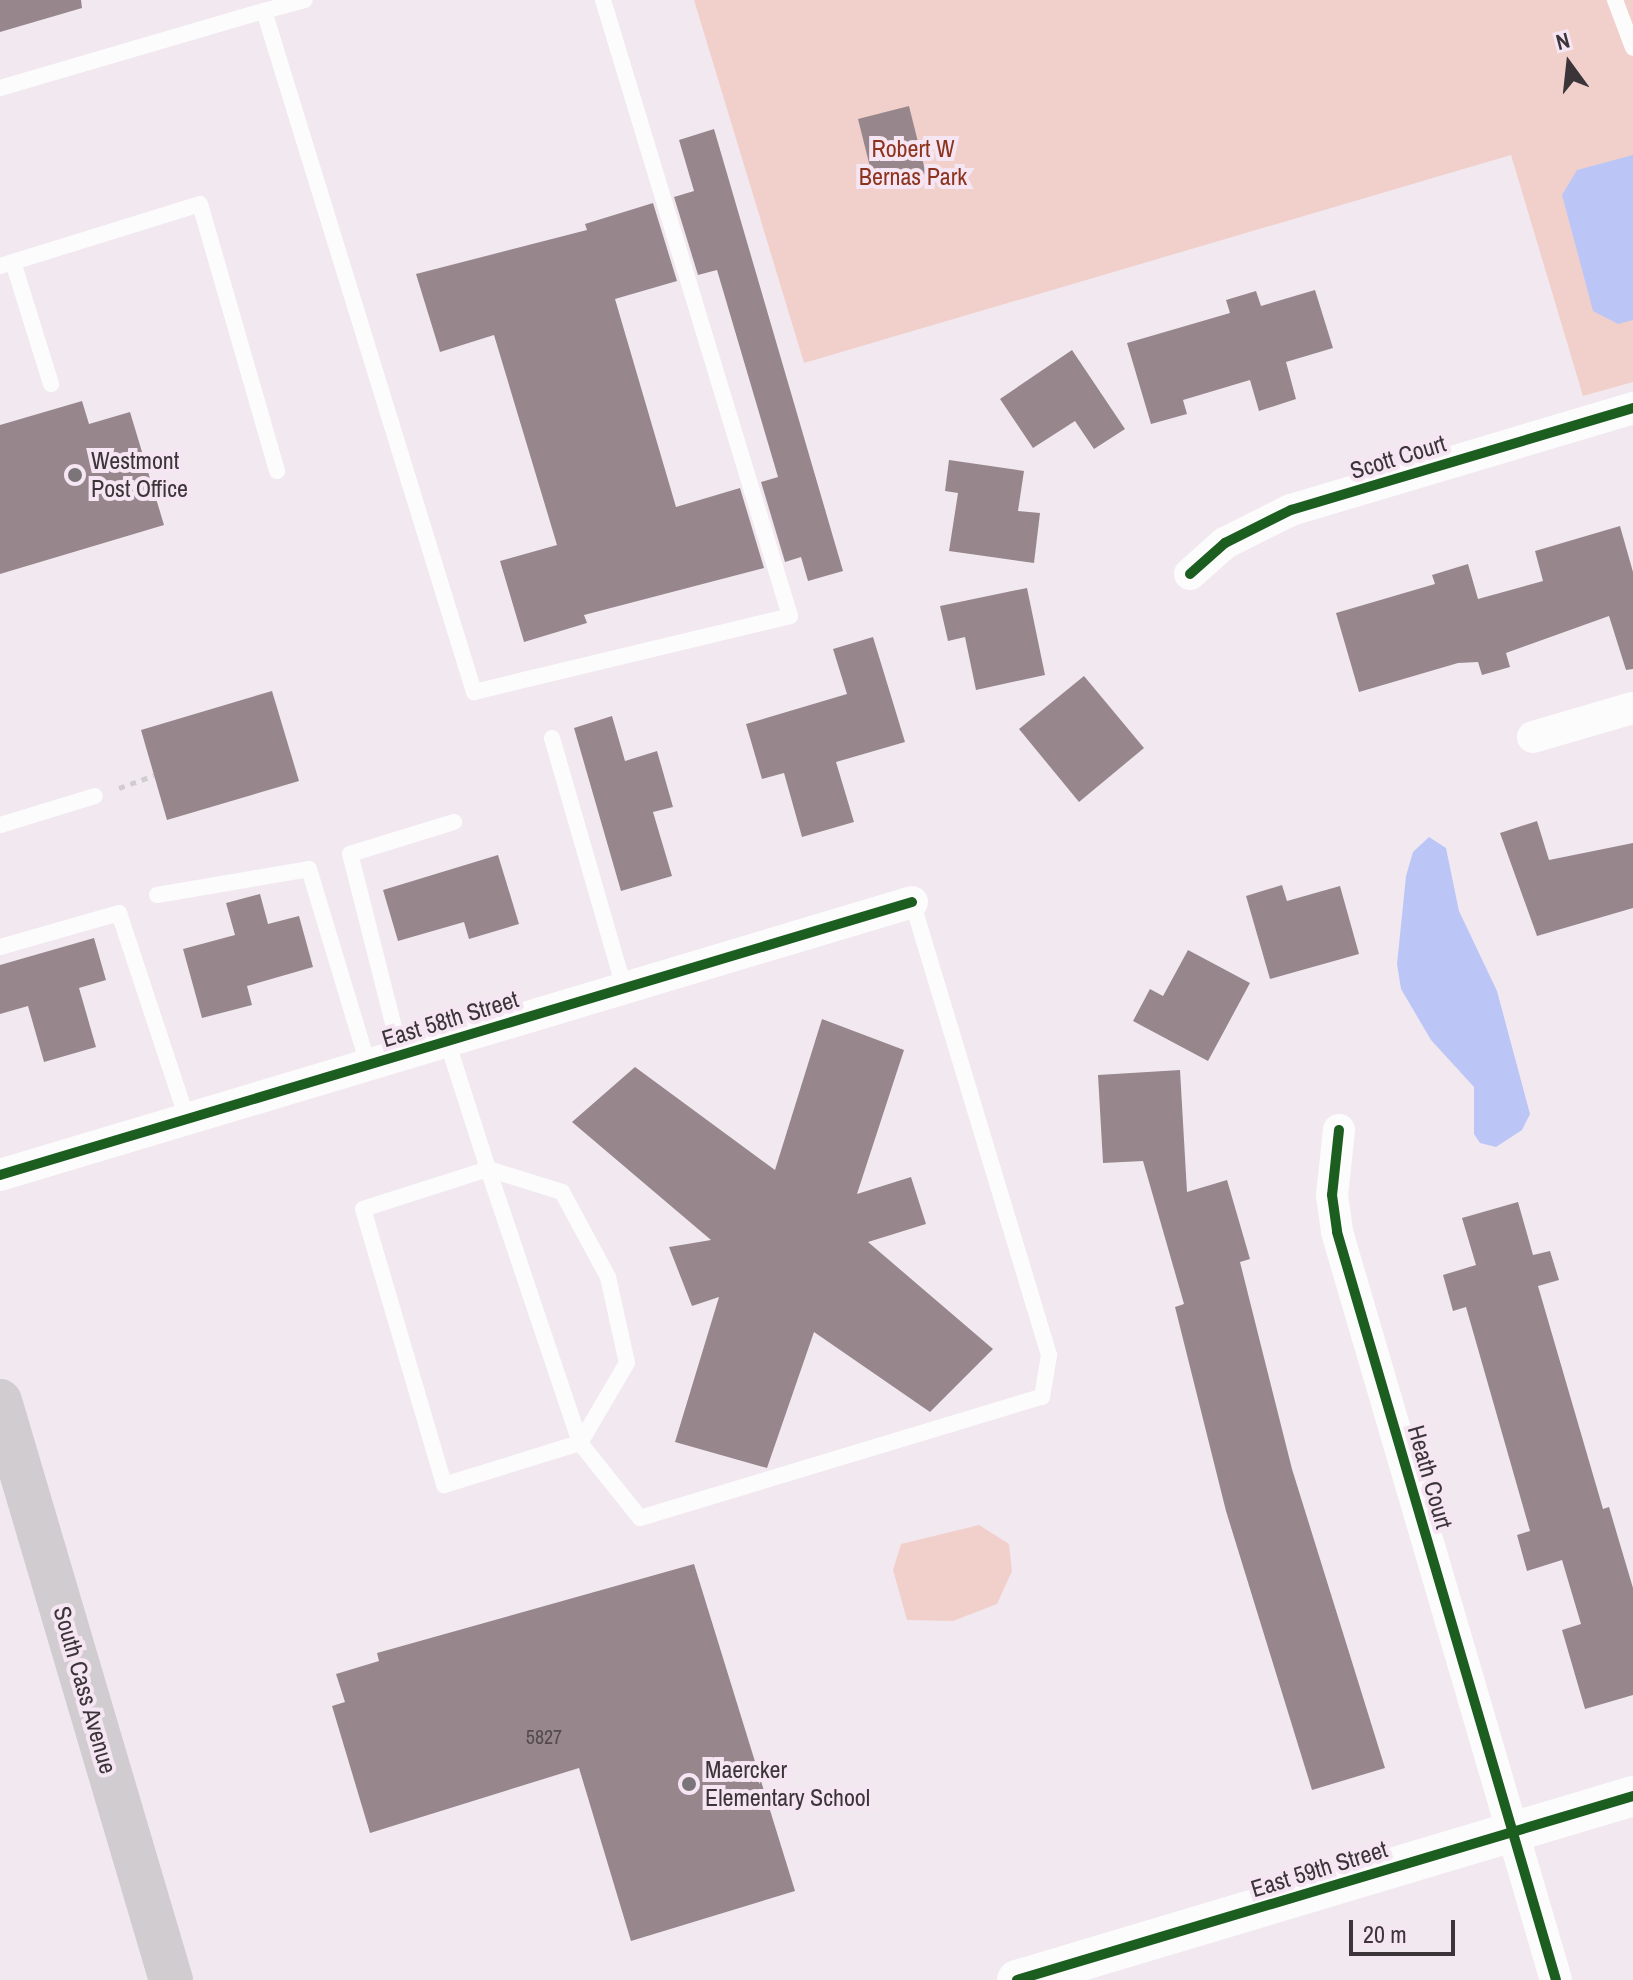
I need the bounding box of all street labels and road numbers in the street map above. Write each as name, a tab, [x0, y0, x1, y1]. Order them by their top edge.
street label: Scott Court	[1347, 429, 1449, 485]
street label: East 58th Street	[378, 985, 522, 1053]
street label: Heath Court	[1402, 1422, 1458, 1532]
street label: South Cass Avenue	[47, 1603, 123, 1777]
street label: East 59th Street	[1247, 1835, 1391, 1903]

